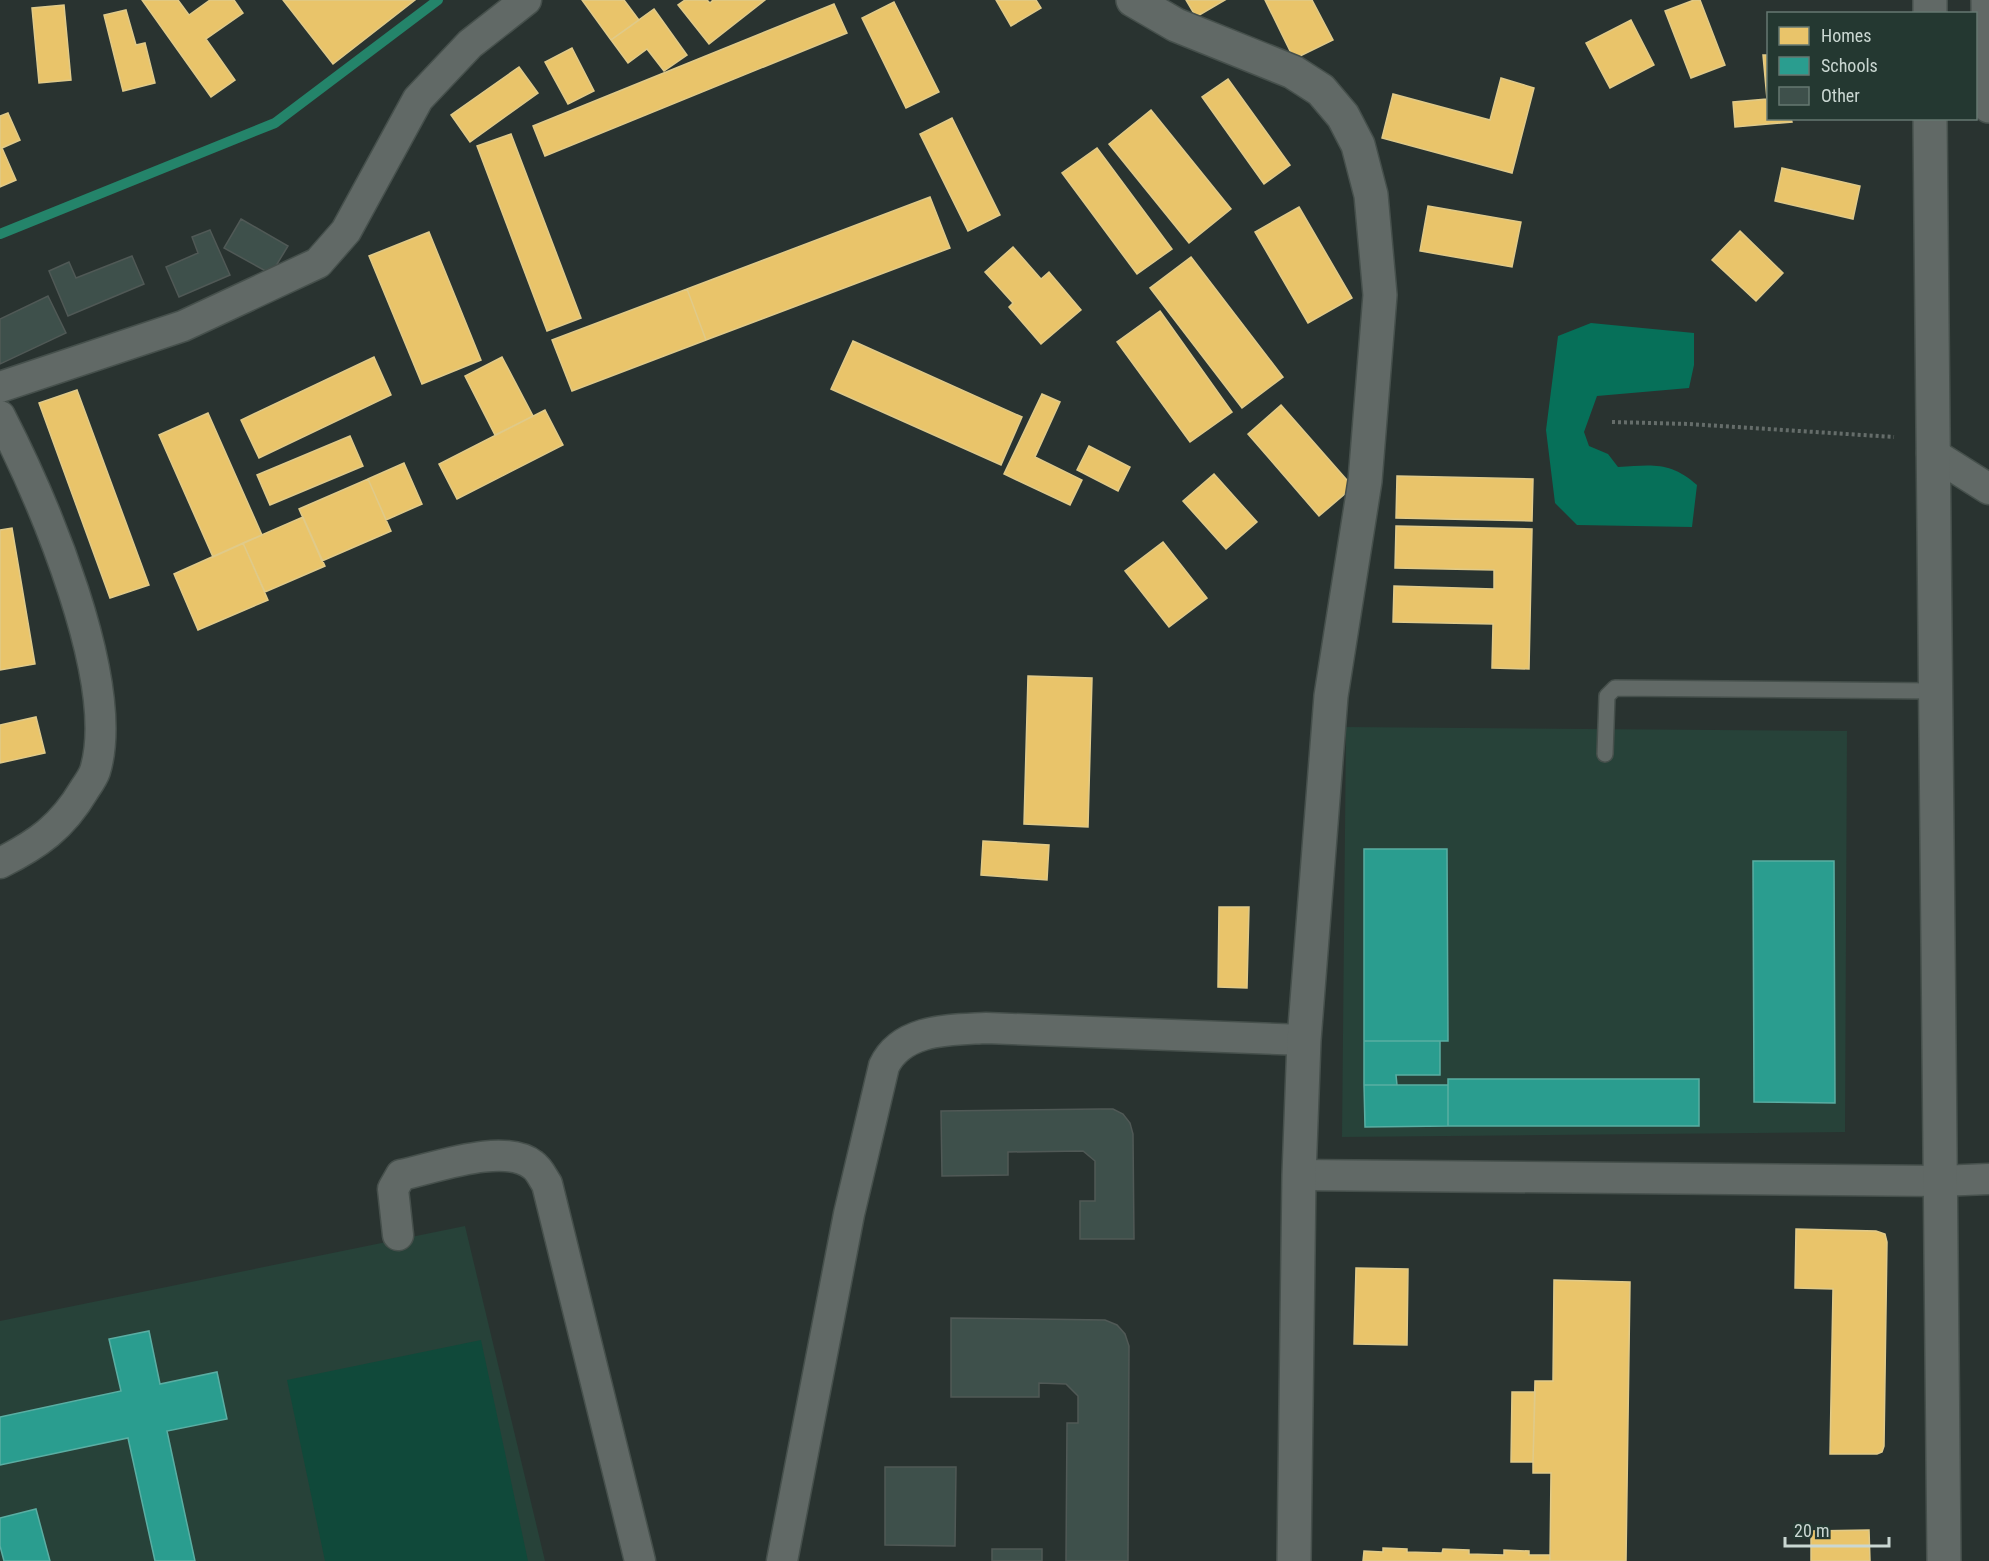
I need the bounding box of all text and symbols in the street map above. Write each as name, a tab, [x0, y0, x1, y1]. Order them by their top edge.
legend	[1767, 12, 1977, 120]
text: Homes	[1821, 25, 1871, 46]
text: Schools	[1821, 55, 1878, 76]
text: Other	[1821, 85, 1860, 106]
scale bar	[1785, 1510, 1888, 1548]
text: 20 m	[1794, 1520, 1829, 1541]

